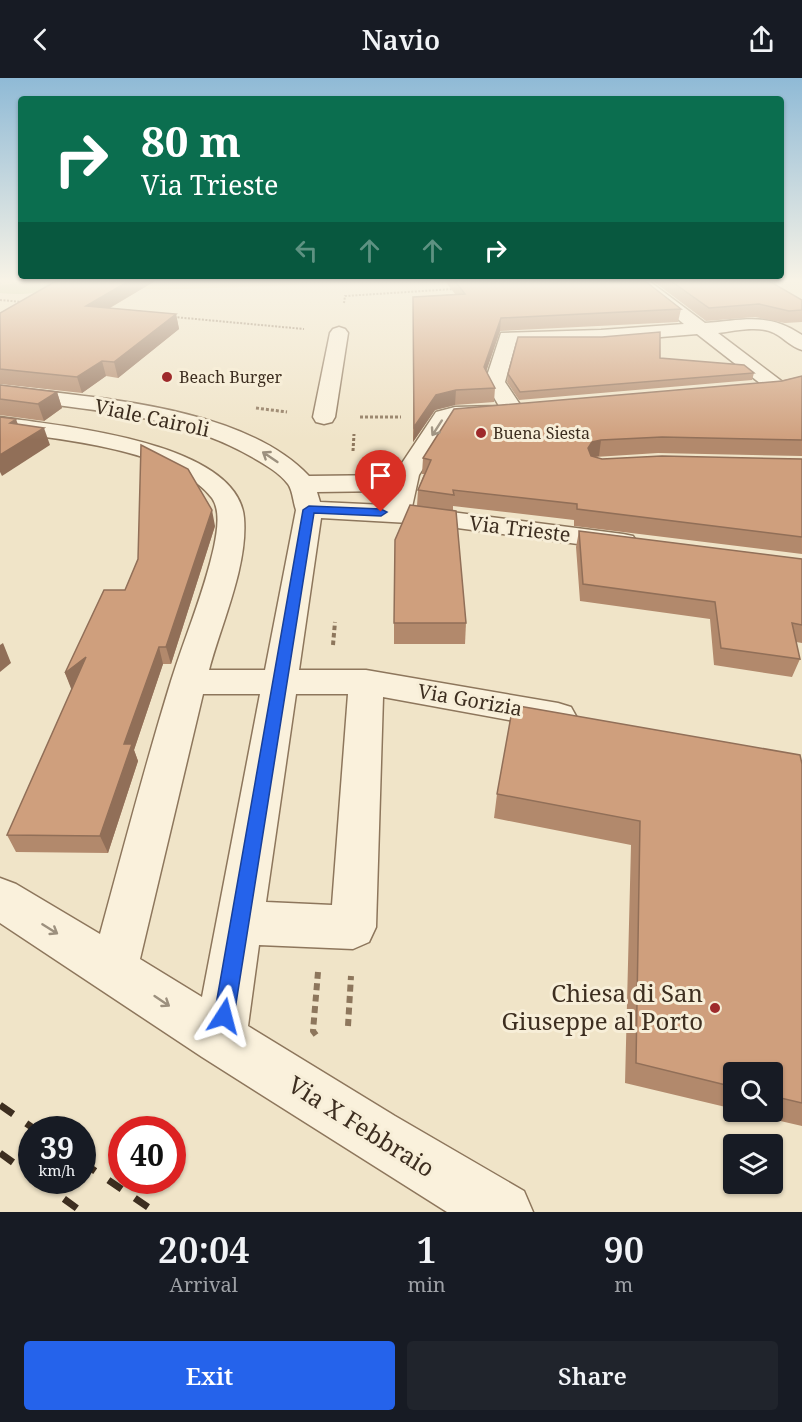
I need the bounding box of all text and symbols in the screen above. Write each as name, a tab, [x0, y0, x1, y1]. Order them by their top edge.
text: Navio	[362, 21, 440, 58]
icon: back	[24, 23, 57, 56]
icon: share	[745, 23, 778, 56]
text: 80 m	[141, 112, 241, 169]
icon: right	[42, 120, 120, 198]
text: Via Trieste	[141, 166, 279, 203]
icon: left	[290, 234, 323, 267]
icon: ahead	[353, 234, 386, 267]
icon: ahead	[416, 234, 449, 267]
icon: right	[479, 234, 512, 267]
place label: Beach Burger	[179, 366, 283, 388]
marker: Beach Burger	[160, 370, 174, 384]
street label: Viale Cairoli	[92, 392, 213, 443]
one-way arrow	[430, 419, 442, 436]
place label: Buena Siesta	[493, 422, 590, 444]
marker: Buena Siesta	[474, 426, 488, 440]
pin	[355, 450, 406, 512]
one-way arrow	[262, 451, 279, 463]
icon: arrive	[364, 459, 397, 492]
street label: Via Trieste	[468, 509, 572, 548]
street label: Via Gorizia	[416, 677, 525, 722]
one-way arrow	[41, 923, 58, 935]
place label: Chiesa di San Giuseppe al Porto	[502, 976, 703, 1037]
position arrow	[192, 984, 256, 1048]
one-way arrow	[154, 994, 171, 1007]
marker: Chiesa di San Giuseppe al Porto	[708, 1001, 722, 1015]
map controls	[723, 1062, 783, 1194]
button: search	[723, 1062, 783, 1122]
street label: Via X Febbraio	[282, 1067, 441, 1184]
speed limit sign: 40	[108, 1116, 186, 1194]
text: 39	[40, 1127, 74, 1168]
button: layers	[723, 1134, 783, 1194]
text: km/h	[39, 1160, 75, 1180]
text: 20:04	[158, 1225, 250, 1274]
text: 1	[416, 1225, 437, 1274]
text: 90	[604, 1225, 644, 1274]
text: Arrival	[170, 1271, 238, 1298]
text: min	[407, 1271, 446, 1298]
text: m	[614, 1271, 633, 1298]
button: Exit	[24, 1341, 395, 1410]
button: Share	[407, 1341, 778, 1410]

